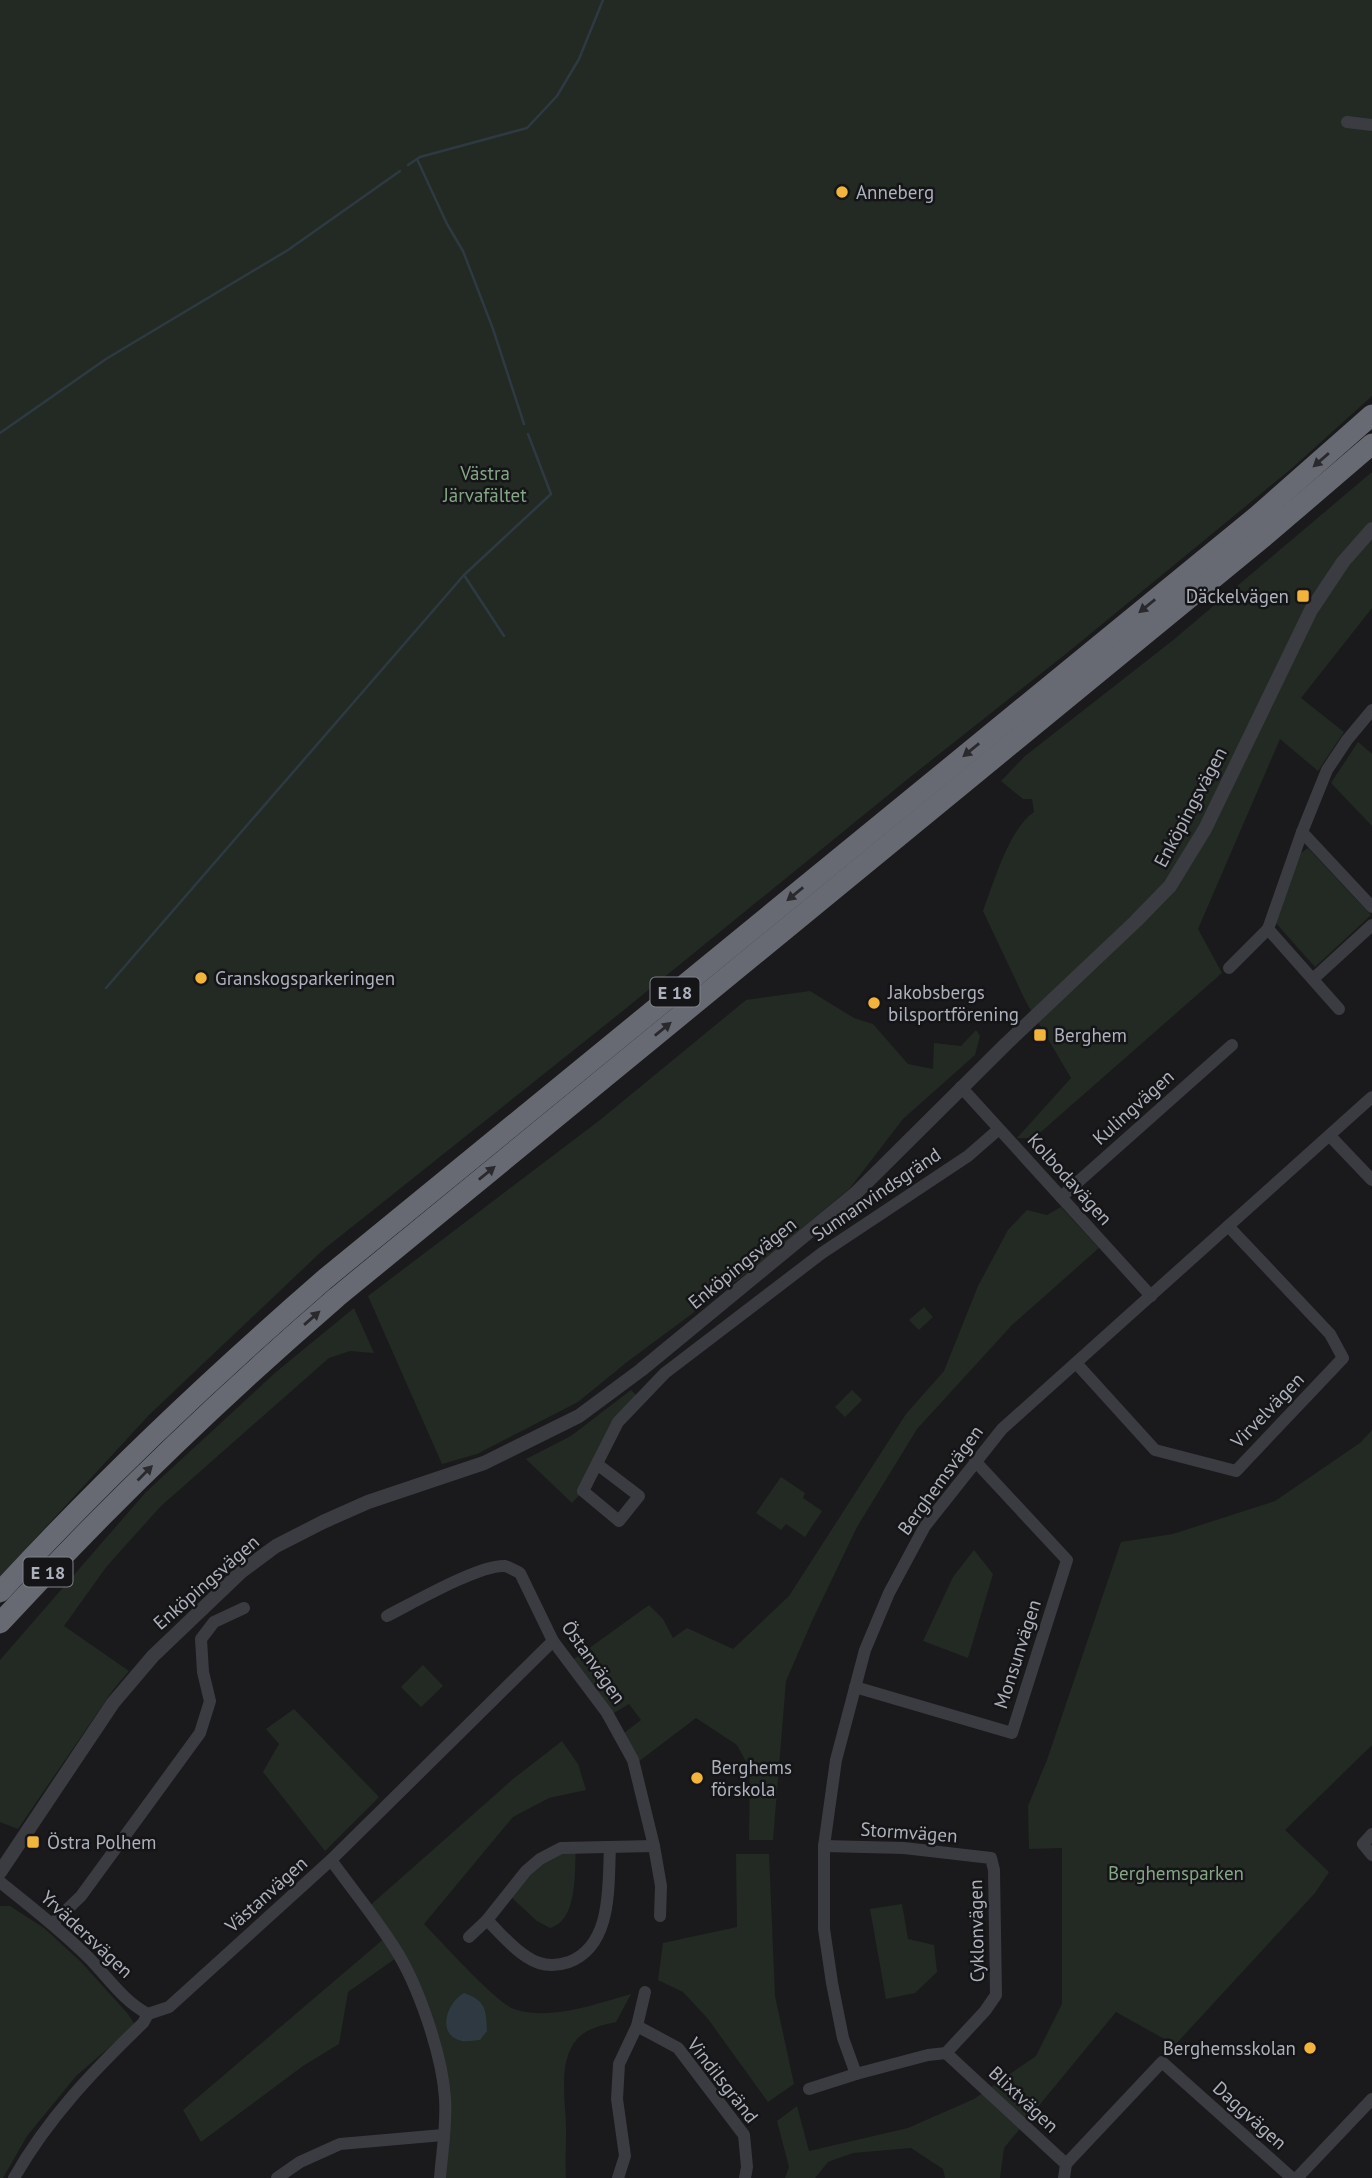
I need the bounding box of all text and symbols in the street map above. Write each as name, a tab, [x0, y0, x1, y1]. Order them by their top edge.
place label: Anneberg	[856, 180, 934, 204]
marker: Anneberg	[834, 184, 850, 200]
one-way arrow	[1312, 452, 1330, 468]
park label: Västra Järvafältet	[442, 461, 527, 507]
place label: Däckelvägen	[1186, 584, 1289, 608]
marker: Däckelvägen	[1295, 588, 1311, 604]
one-way arrow	[1138, 599, 1156, 614]
one-way arrow	[962, 743, 980, 758]
street label: Enköpingsvägen	[1148, 743, 1232, 871]
one-way arrow	[786, 887, 804, 902]
place label: Granskogsparkeringen	[215, 966, 395, 990]
marker: Granskogsparkeringen	[193, 970, 209, 986]
road number: E 18	[650, 978, 700, 1007]
place label: Jakobsbergs bilsportförening	[887, 980, 1019, 1026]
marker: Jakobsbergs bilsportförening	[866, 995, 882, 1011]
one-way arrow	[655, 1022, 672, 1037]
place label: Berghem	[1054, 1023, 1127, 1047]
marker: Berghem	[1032, 1027, 1048, 1043]
street label: Kulingvägen	[1087, 1064, 1179, 1150]
street label: Kolbodavägen	[1022, 1128, 1118, 1230]
street label: Sunnanvindsgränd	[807, 1142, 945, 1246]
one-way arrow	[478, 1166, 496, 1181]
street label: Enköpingsvägen	[683, 1212, 801, 1314]
one-way arrow	[303, 1310, 321, 1326]
street label: Virvelvägen	[1225, 1367, 1309, 1453]
street label: Berghemsvägen	[892, 1420, 988, 1540]
one-way arrow	[136, 1465, 153, 1481]
street label: Enköpingsvägen	[148, 1530, 264, 1634]
road number: E 18	[23, 1558, 72, 1587]
street label: Monsunvägen	[988, 1597, 1046, 1711]
street label: Östanvägen	[557, 1616, 631, 1708]
place label: Berghems förskola	[711, 1755, 792, 1801]
marker: Berghems förskola	[689, 1770, 705, 1786]
street label: Stormvägen	[860, 1817, 958, 1847]
place label: Östra Polhem	[47, 1830, 157, 1854]
marker: Östra Polhem	[25, 1834, 41, 1850]
street label: Västanvägen	[219, 1851, 312, 1938]
park label: Berghemsparken	[1108, 1861, 1244, 1885]
street label: Cyklonvägen	[963, 1879, 989, 1983]
street label: Yrvädersvägen	[36, 1885, 138, 1983]
street label: Vindilsgränd	[682, 2032, 764, 2128]
place label: Berghemsskolan	[1163, 2036, 1296, 2060]
marker: Berghemsskolan	[1302, 2040, 1318, 2056]
street label: Blixtvägen	[984, 2061, 1064, 2137]
street label: Daggvägen	[1208, 2076, 1292, 2154]

